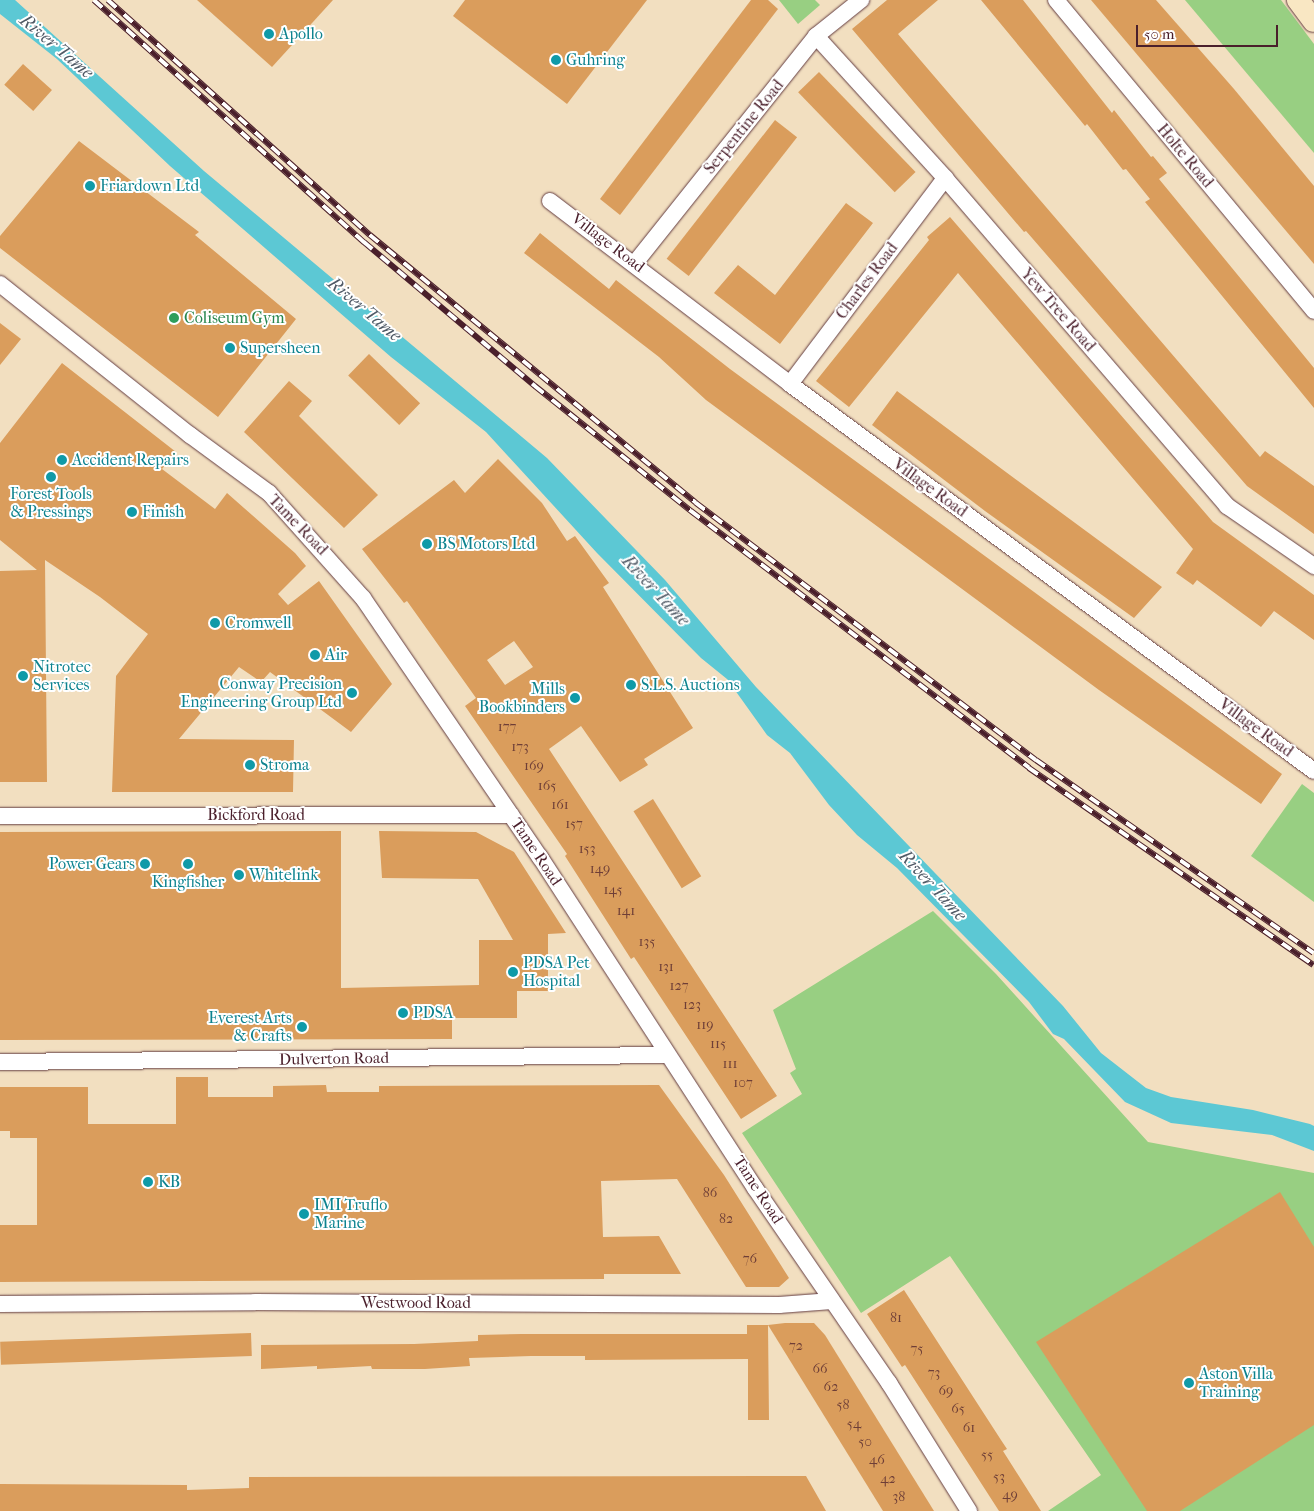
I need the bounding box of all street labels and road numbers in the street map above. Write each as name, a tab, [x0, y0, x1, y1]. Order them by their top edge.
street label: Serpentine Road	[700, 76, 788, 178]
street label: Holte Road	[1153, 120, 1217, 192]
street label: Village Road	[568, 209, 648, 277]
street label: Charles Road	[832, 239, 902, 323]
street label: Yew Tree Road	[1017, 265, 1099, 355]
street label: Village Road	[889, 455, 971, 521]
street label: Tame Road	[264, 491, 332, 559]
street label: Village Road	[1215, 695, 1297, 761]
street label: Bickford Road	[207, 805, 305, 825]
street label: Tame Road	[507, 815, 565, 889]
street label: Dulverton Road	[279, 1048, 389, 1070]
street label: Tame Road	[729, 1152, 787, 1228]
street label: Westwood Road	[361, 1293, 471, 1313]

